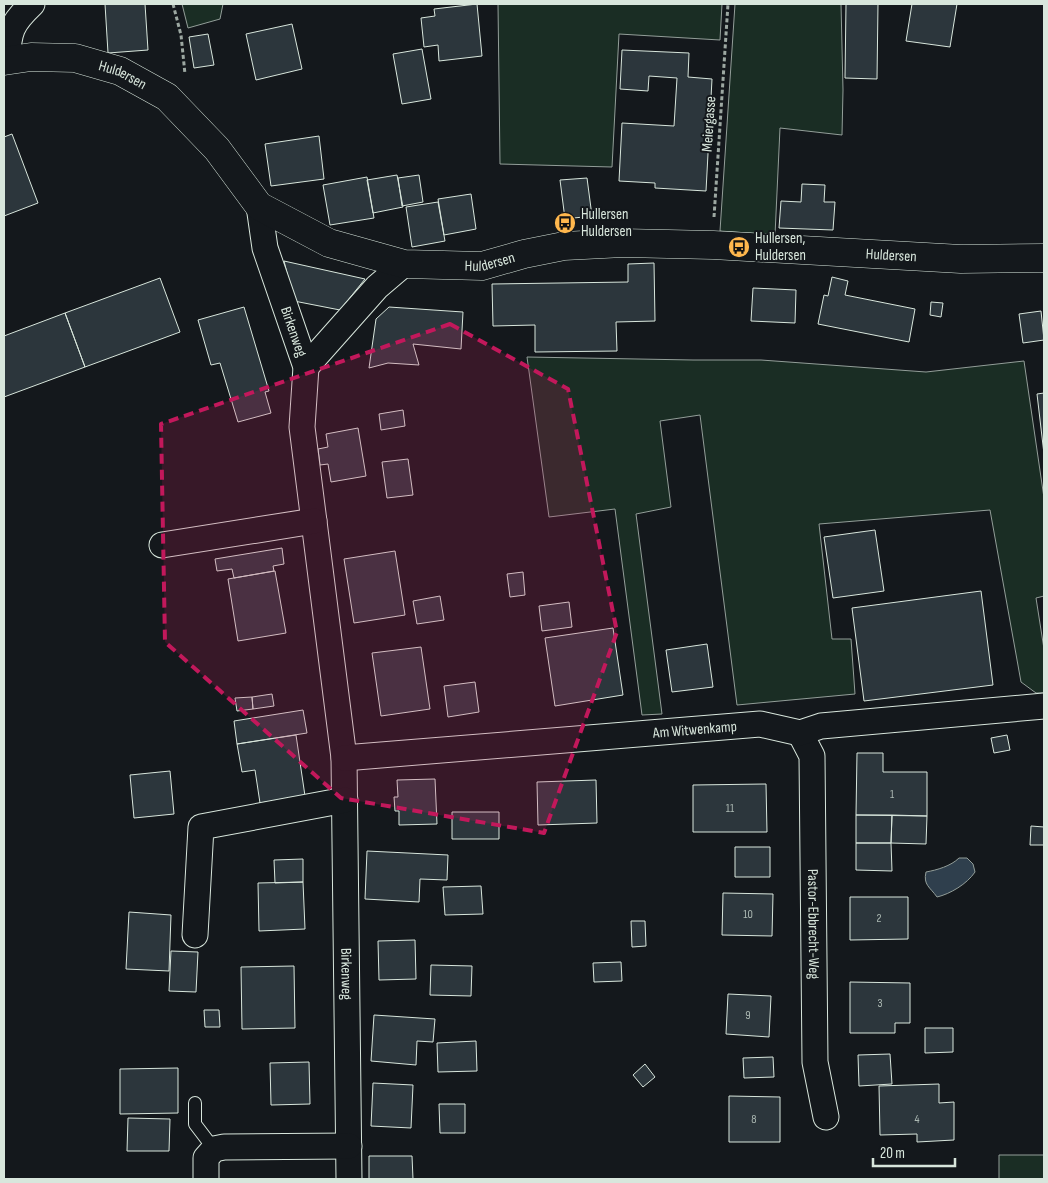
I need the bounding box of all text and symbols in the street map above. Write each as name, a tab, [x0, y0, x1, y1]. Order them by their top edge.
street label: Huldersen	[97, 56, 150, 94]
street label: Meiergasse	[698, 95, 720, 153]
place label: Hullersen Huldersen	[581, 205, 632, 241]
bus stop icon: Hullersen Huldersen	[553, 211, 577, 235]
place label: Hullersen, Huldersen	[755, 229, 806, 265]
bus stop icon: Hullersen, Huldersen	[727, 235, 751, 259]
street label: Huldersen	[865, 244, 917, 266]
street label: Huldersen	[464, 248, 517, 275]
street label: Birkenweg	[276, 304, 311, 359]
street label: Am Witwenkamp	[651, 716, 738, 742]
house number: 1	[890, 787, 895, 802]
house number: 11	[726, 801, 735, 816]
street label: Pastor-Ebbrecht-Weg	[804, 869, 824, 979]
house number: 10	[743, 907, 753, 922]
house number: 2	[877, 911, 882, 926]
street label: Birkenweg	[337, 948, 356, 1000]
house number: 3	[877, 996, 883, 1011]
house number: 9	[745, 1008, 751, 1023]
house number: 8	[751, 1112, 757, 1127]
house number: 4	[914, 1112, 920, 1127]
scale bar	[873, 1136, 956, 1168]
text: 20 m	[880, 1144, 905, 1163]

